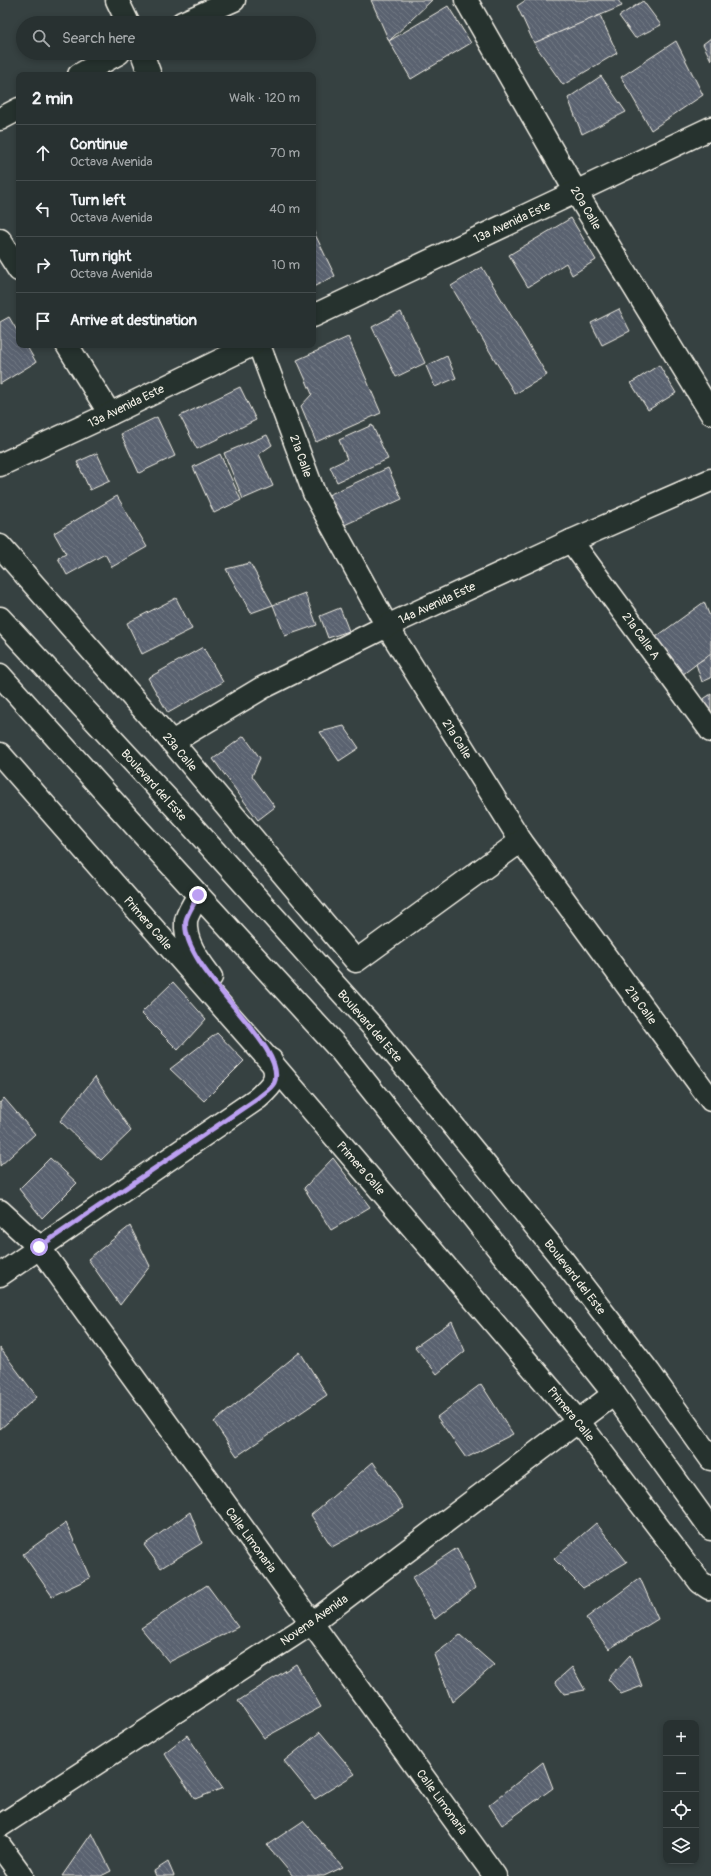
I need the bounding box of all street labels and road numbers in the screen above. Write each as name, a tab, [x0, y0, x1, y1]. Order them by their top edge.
street label: 20a Calle	[567, 184, 604, 233]
street label: 13a Avenida Este	[471, 198, 553, 247]
street label: 13a Avenida Este	[86, 381, 167, 431]
street label: 21a Calle	[286, 433, 315, 480]
street label: 14a Avenida Este	[396, 579, 478, 628]
street label: 21a Calle A	[618, 610, 663, 663]
street label: 21a Calle	[439, 717, 475, 762]
street label: 23a Calle	[159, 730, 200, 775]
street label: Boulevard del Este	[118, 746, 190, 824]
street label: Primera Calle	[120, 893, 175, 953]
street label: 21a Calle	[622, 983, 660, 1028]
street label: Boulevard del Este	[334, 987, 405, 1066]
street label: Primera Calle	[333, 1138, 388, 1198]
street label: Boulevard del Este	[541, 1237, 609, 1318]
street label: Primera Calle	[544, 1384, 597, 1445]
street label: Calle Limonaria	[222, 1505, 280, 1576]
street label: Novena Avenida	[278, 1591, 351, 1649]
street label: Calle Limonaria	[413, 1767, 471, 1838]

